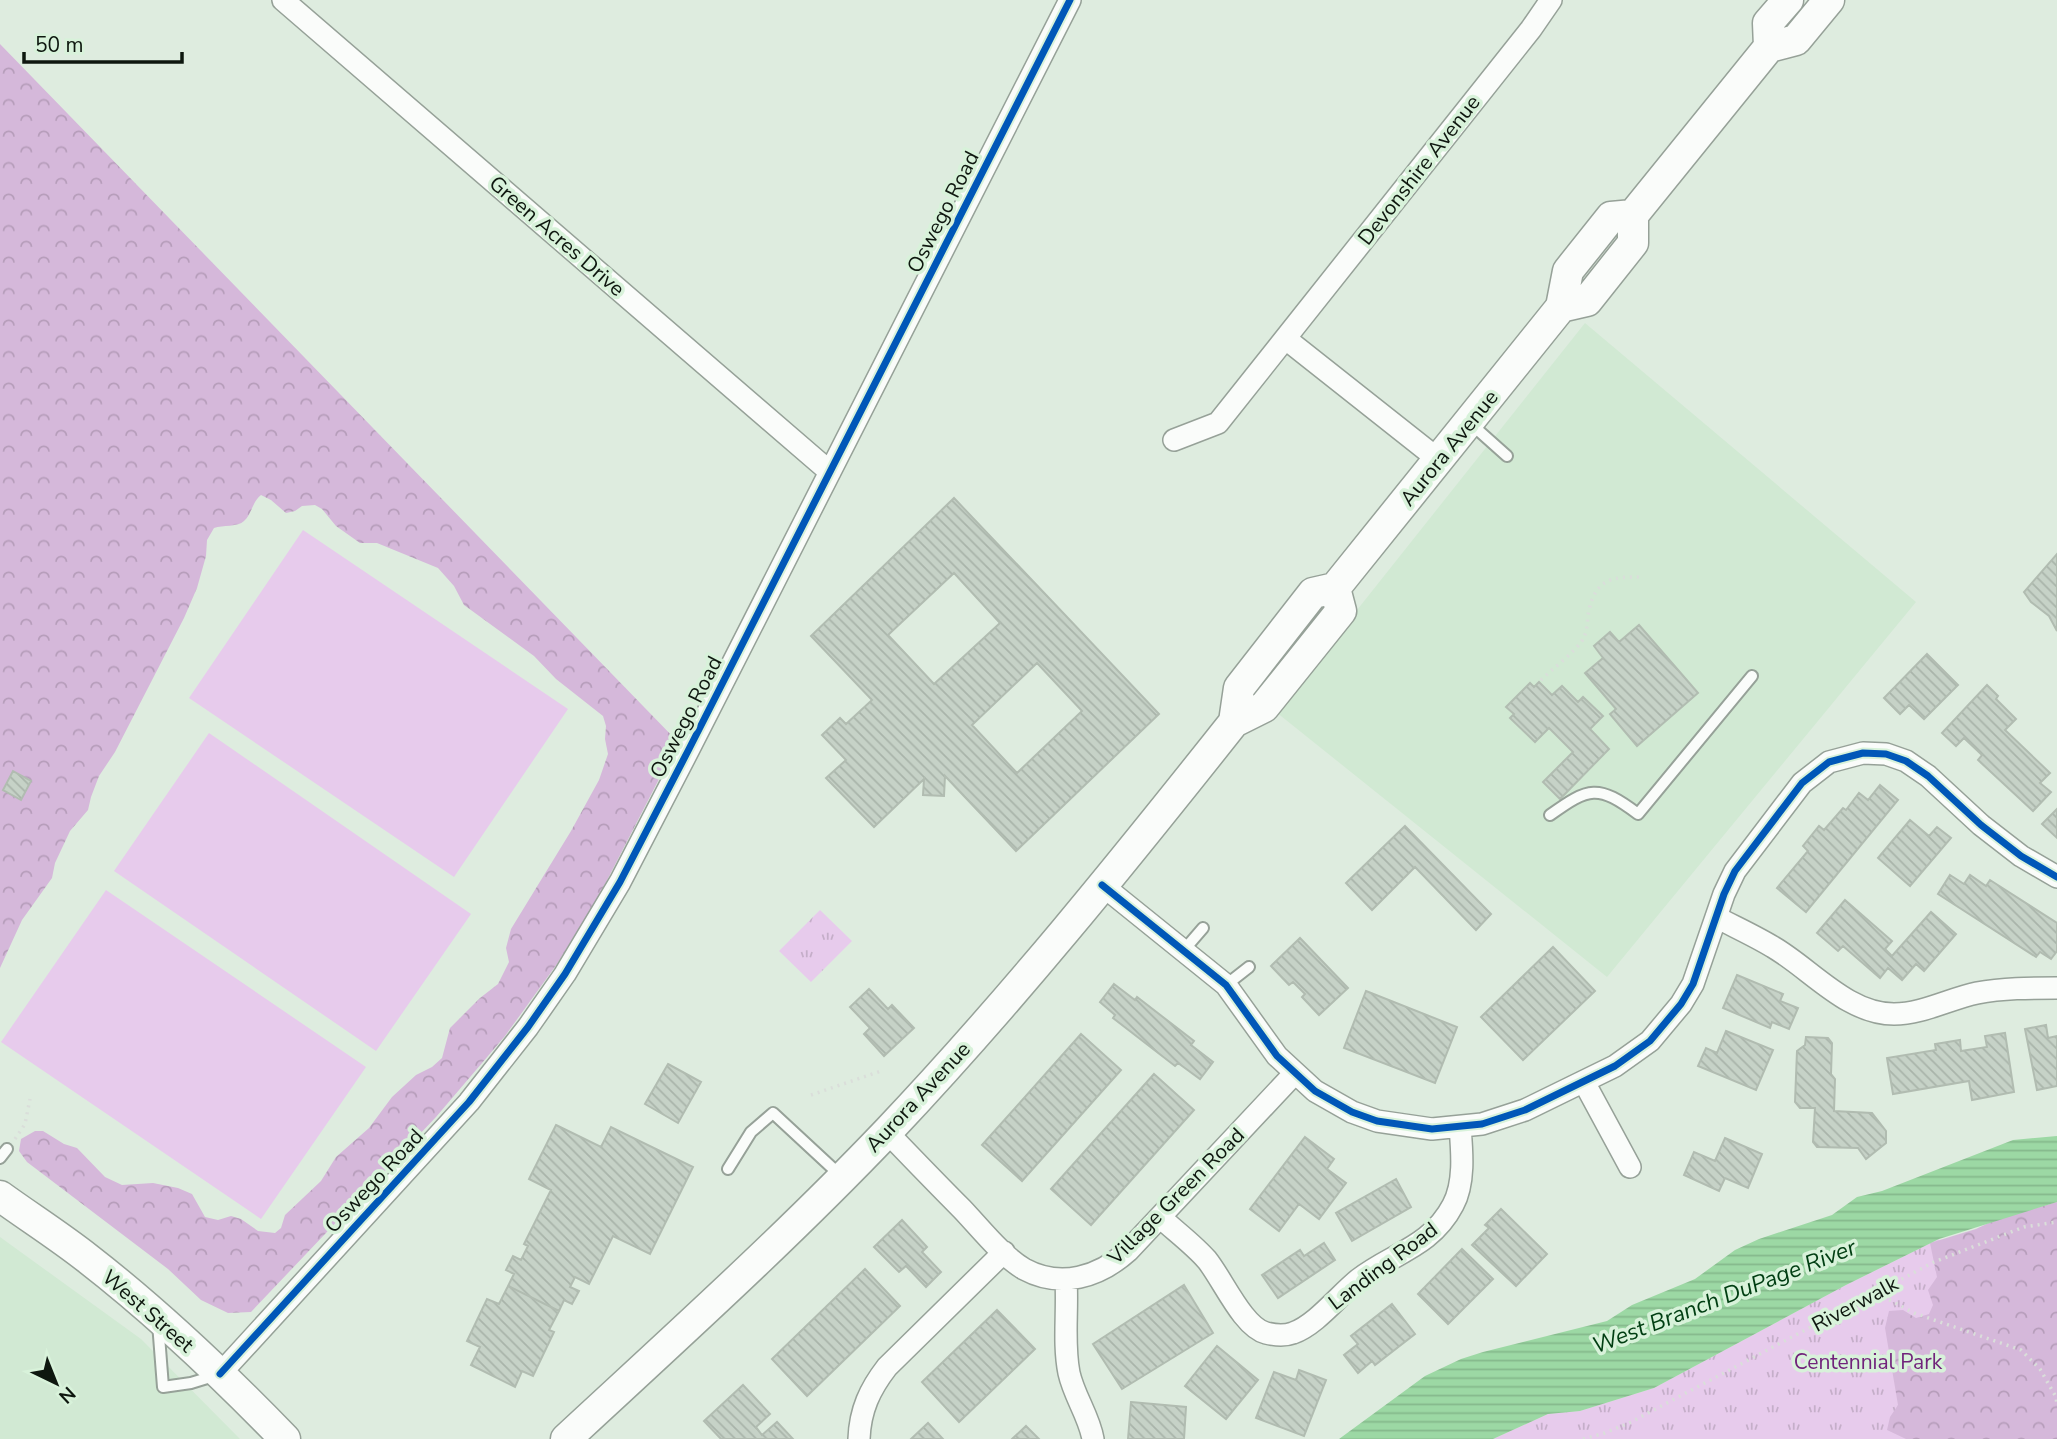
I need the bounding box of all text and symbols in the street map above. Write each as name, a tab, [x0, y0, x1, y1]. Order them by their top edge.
scale bar	[24, 21, 182, 65]
text: 50 m	[35, 31, 84, 59]
street label: Devonshire Avenue	[1352, 89, 1486, 251]
street label: Oswego Road	[900, 146, 986, 278]
street label: Green Acres Drive	[483, 169, 631, 303]
street label: Aurora Avenue	[1394, 384, 1504, 512]
street label: Oswego Road	[643, 651, 729, 783]
street label: Aurora Avenue	[859, 1036, 977, 1158]
street label: Village Green Road	[1101, 1121, 1251, 1271]
street label: Oswego Road	[318, 1123, 430, 1239]
street label: Landing Road	[1323, 1216, 1443, 1316]
water label: West Branch DuPage River	[1588, 1231, 1861, 1361]
street label: West Street	[96, 1263, 200, 1359]
street label: Riverwalk	[1807, 1269, 1904, 1338]
north arrow	[21, 1348, 91, 1418]
park label: Centennial Park	[1794, 1348, 1943, 1376]
text: N	[53, 1380, 81, 1409]

